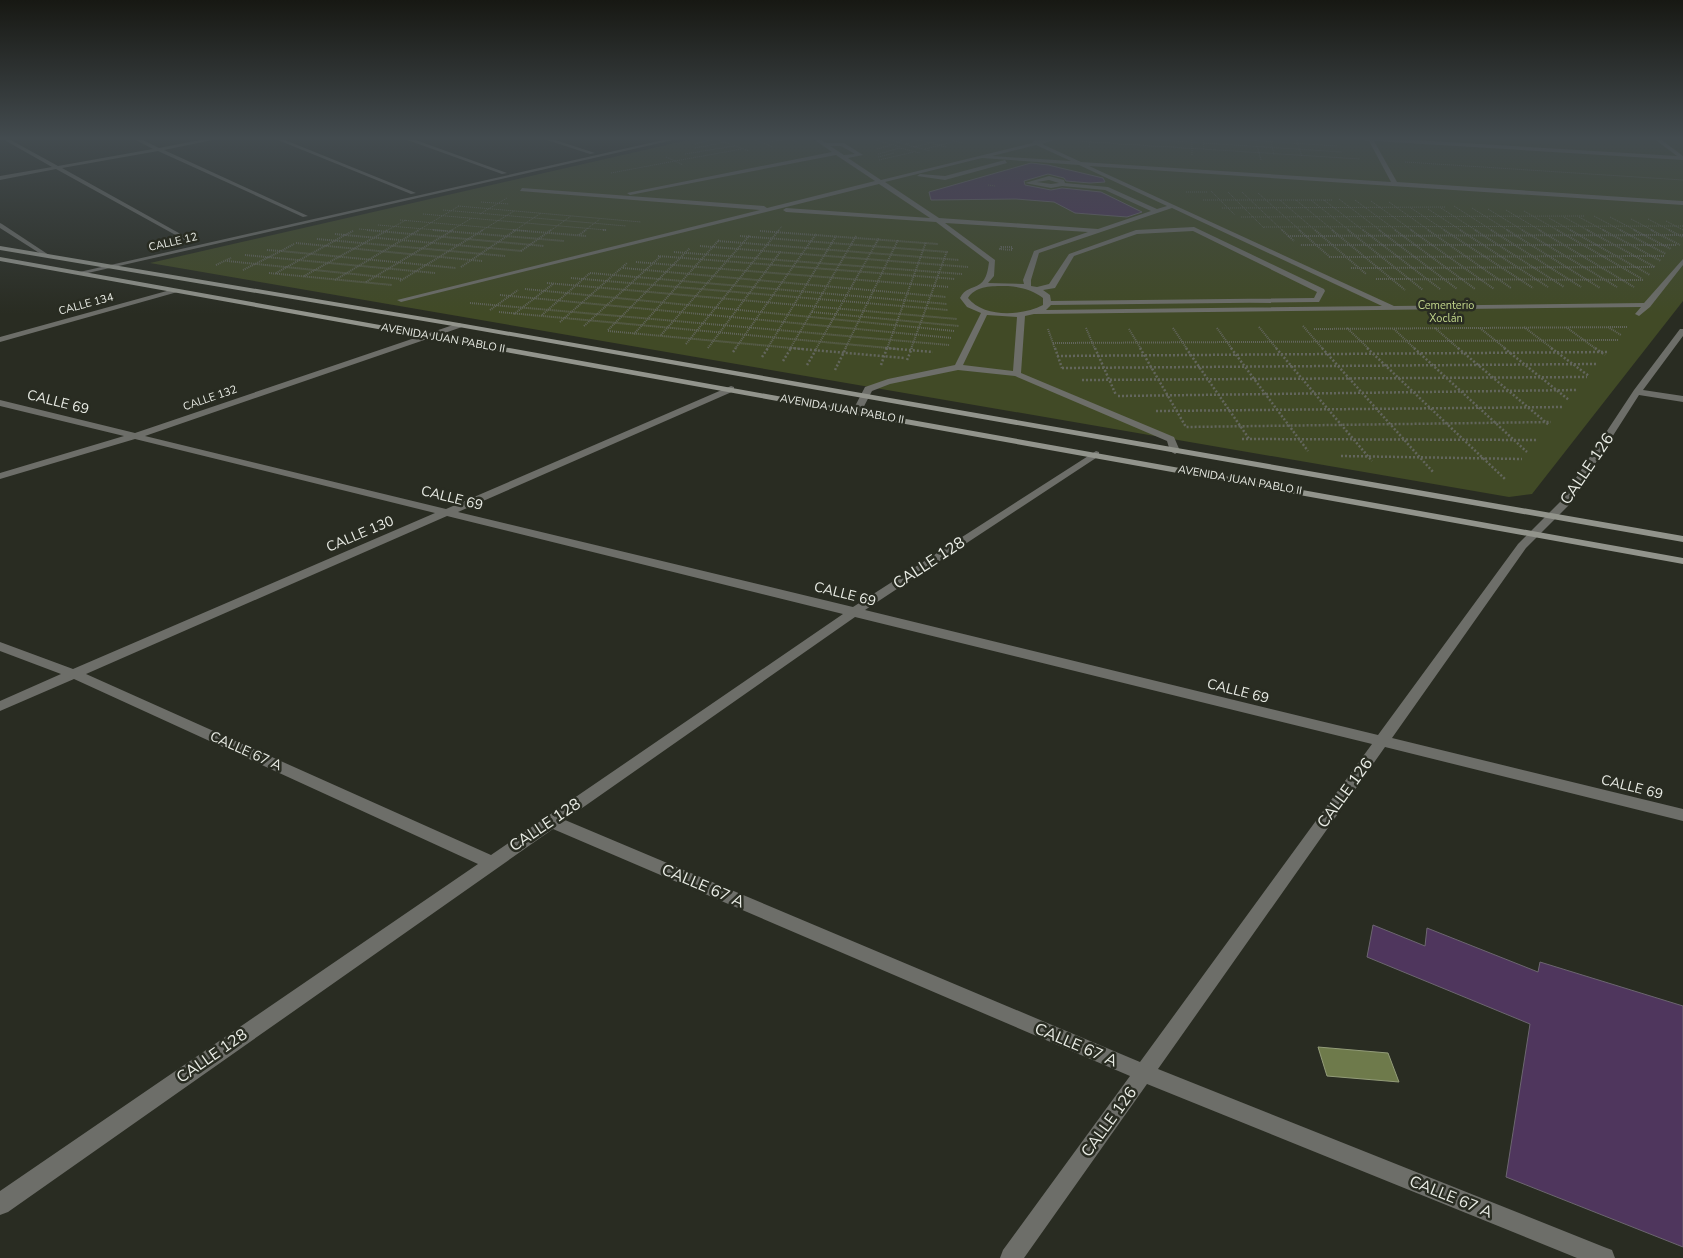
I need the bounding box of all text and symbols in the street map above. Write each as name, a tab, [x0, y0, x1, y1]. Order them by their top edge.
street label: CALLE 12	[147, 229, 199, 255]
street label: CALLE 134	[57, 289, 115, 319]
park label: Cementerio Xoclán	[1418, 298, 1474, 326]
street label: AVENIDA JUAN PABLO II	[380, 320, 506, 356]
street label: CALLE 132	[181, 382, 239, 414]
street label: CALLE 69	[25, 385, 91, 419]
street label: AVENIDA JUAN PABLO II	[779, 391, 905, 427]
street label: CALLE 126	[1555, 429, 1619, 509]
street label: AVENIDA JUAN PABLO II	[1177, 462, 1303, 498]
street label: CALLE 69	[419, 481, 485, 515]
street label: CALLE 130	[323, 511, 397, 557]
street label: CALLE 128	[889, 532, 969, 594]
street label: CALLE 69	[812, 577, 878, 611]
street label: CALLE 69	[1205, 674, 1271, 708]
street label: CALLE 67 A	[207, 727, 285, 775]
street label: CALLE 126	[1312, 753, 1378, 833]
street label: CALLE 69	[1599, 770, 1665, 804]
street label: CALLE 128	[505, 793, 585, 857]
street label: CALLE 67 A	[658, 859, 748, 913]
street label: CALLE 67 A	[1031, 1018, 1121, 1072]
street label: CALLE 128	[172, 1024, 252, 1088]
street label: CALLE 126	[1076, 1082, 1142, 1162]
street label: CALLE 67 A	[1406, 1170, 1496, 1224]

